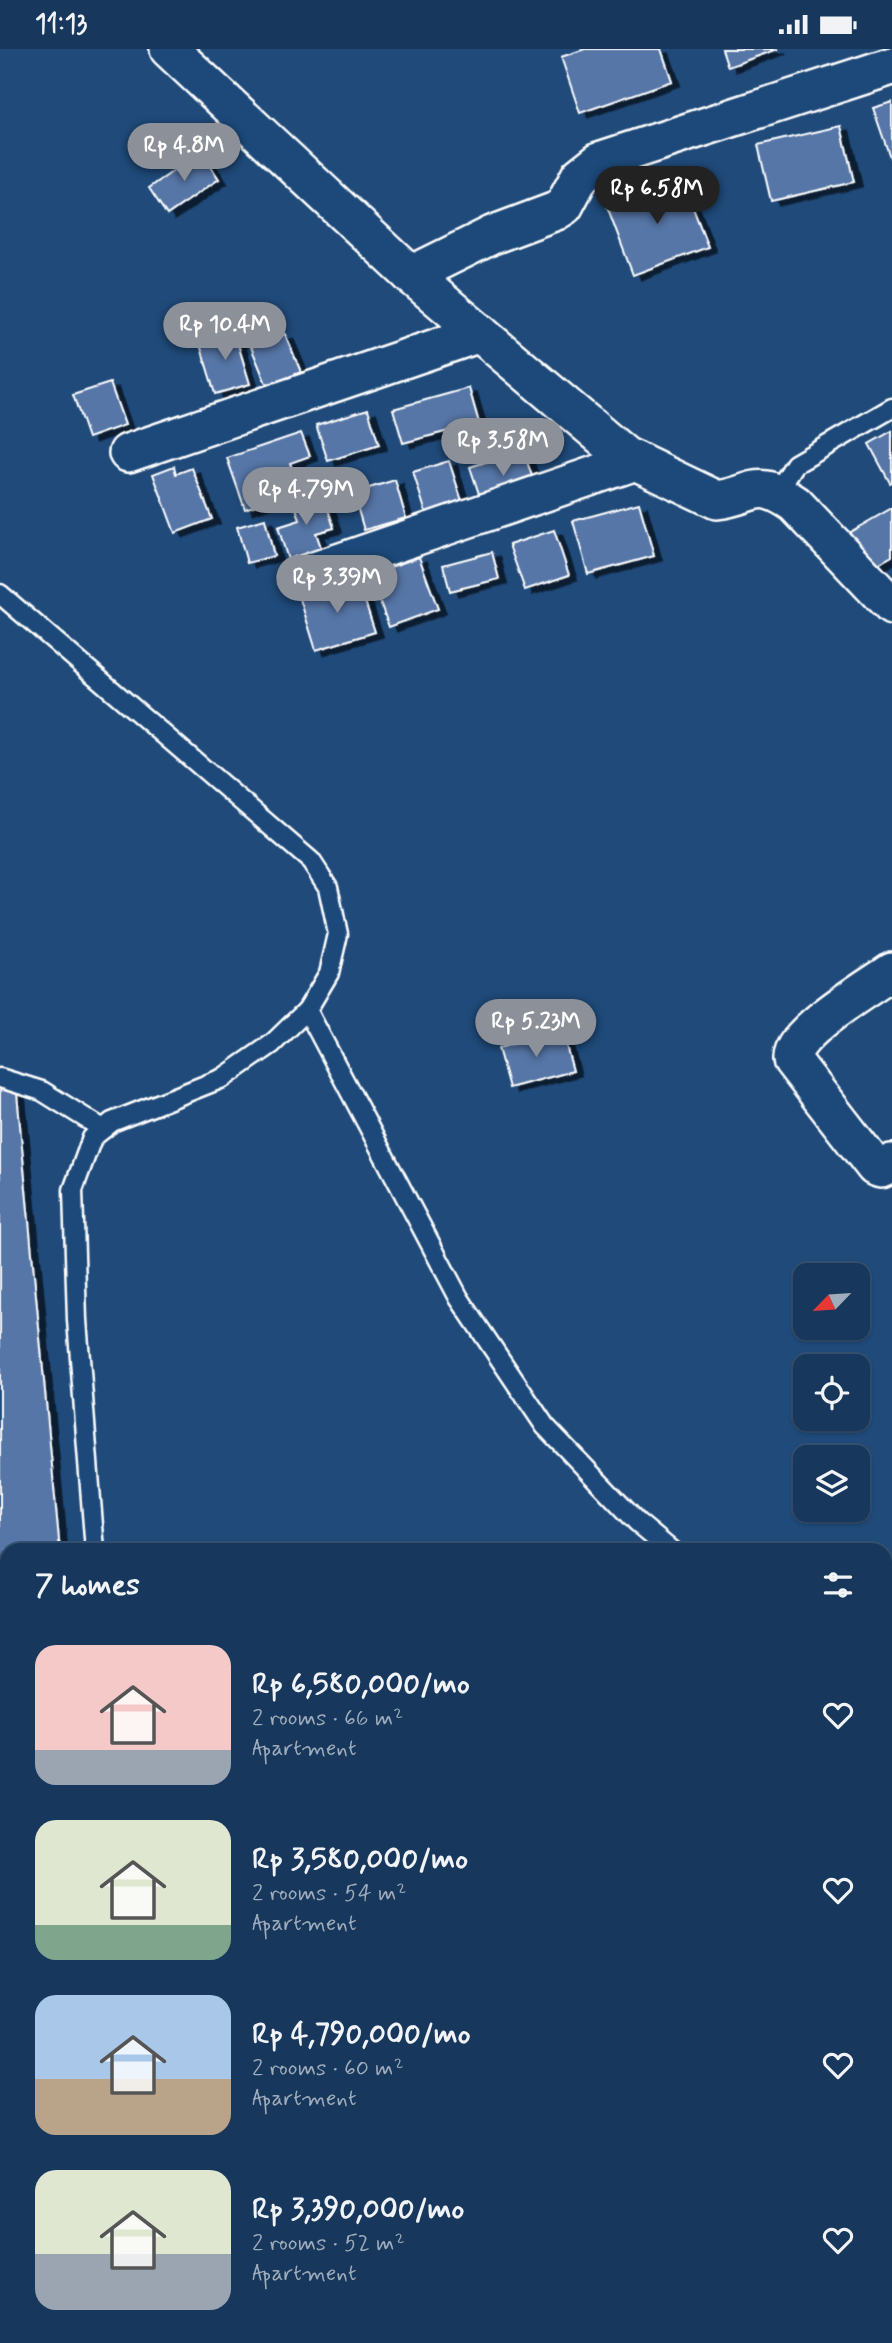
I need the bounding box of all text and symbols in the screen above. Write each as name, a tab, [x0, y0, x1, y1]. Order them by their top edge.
text: 11:13	[35, 8, 87, 42]
pin: Rp 4.8M	[119, 123, 249, 183]
text: Rp 4.8M	[143, 131, 225, 161]
pin: Rp 6.58M	[585, 167, 729, 226]
text: Rp 6.58M	[611, 174, 703, 204]
pin: Rp 10.4M	[153, 303, 297, 362]
text: Rp 10.4M	[179, 310, 271, 340]
pin: Rp 3.58M	[431, 419, 575, 478]
text: Rp 3.58M	[457, 426, 549, 456]
pin: Rp 4.79M	[234, 468, 378, 527]
text: Rp 4.79M	[258, 475, 354, 505]
pin: Rp 3.39M	[265, 555, 409, 615]
text: Rp 3.39M	[292, 563, 382, 593]
pin: Rp 5.23M	[464, 999, 608, 1059]
text: Rp 5.23M	[491, 1007, 581, 1037]
north arrow	[793, 1263, 870, 1341]
map controls	[793, 1263, 870, 1522]
button: locate	[793, 1354, 870, 1431]
button: layers	[793, 1445, 870, 1522]
text: 7 homes	[35, 1566, 140, 1605]
icon: filters	[819, 1566, 857, 1604]
text: Rp 6,580,000/mo	[252, 1665, 470, 1704]
icon: home	[91, 1673, 175, 1757]
icon: heart	[819, 1696, 857, 1734]
text: 2 rooms · 66 m²	[252, 1704, 403, 1734]
text: Apartment	[252, 1734, 357, 1764]
text: Rp 3,580,000/mo	[252, 1840, 468, 1879]
icon: home	[91, 1848, 175, 1932]
icon: heart	[819, 1871, 857, 1909]
text: 2 rooms · 54 m²	[252, 1879, 406, 1909]
text: Apartment	[252, 1909, 357, 1939]
text: Rp 4,790,000/mo	[252, 2015, 471, 2054]
icon: home	[91, 2023, 175, 2107]
icon: heart	[819, 2046, 857, 2084]
text: 2 rooms · 60 m²	[252, 2054, 404, 2084]
text: Apartment	[252, 2084, 357, 2114]
text: Rp 3,390,000/mo	[252, 2190, 464, 2229]
icon: home	[91, 2198, 175, 2282]
icon: heart	[819, 2221, 857, 2259]
text: 2 rooms · 52 m²	[252, 2229, 405, 2259]
text: Apartment	[252, 2259, 357, 2289]

